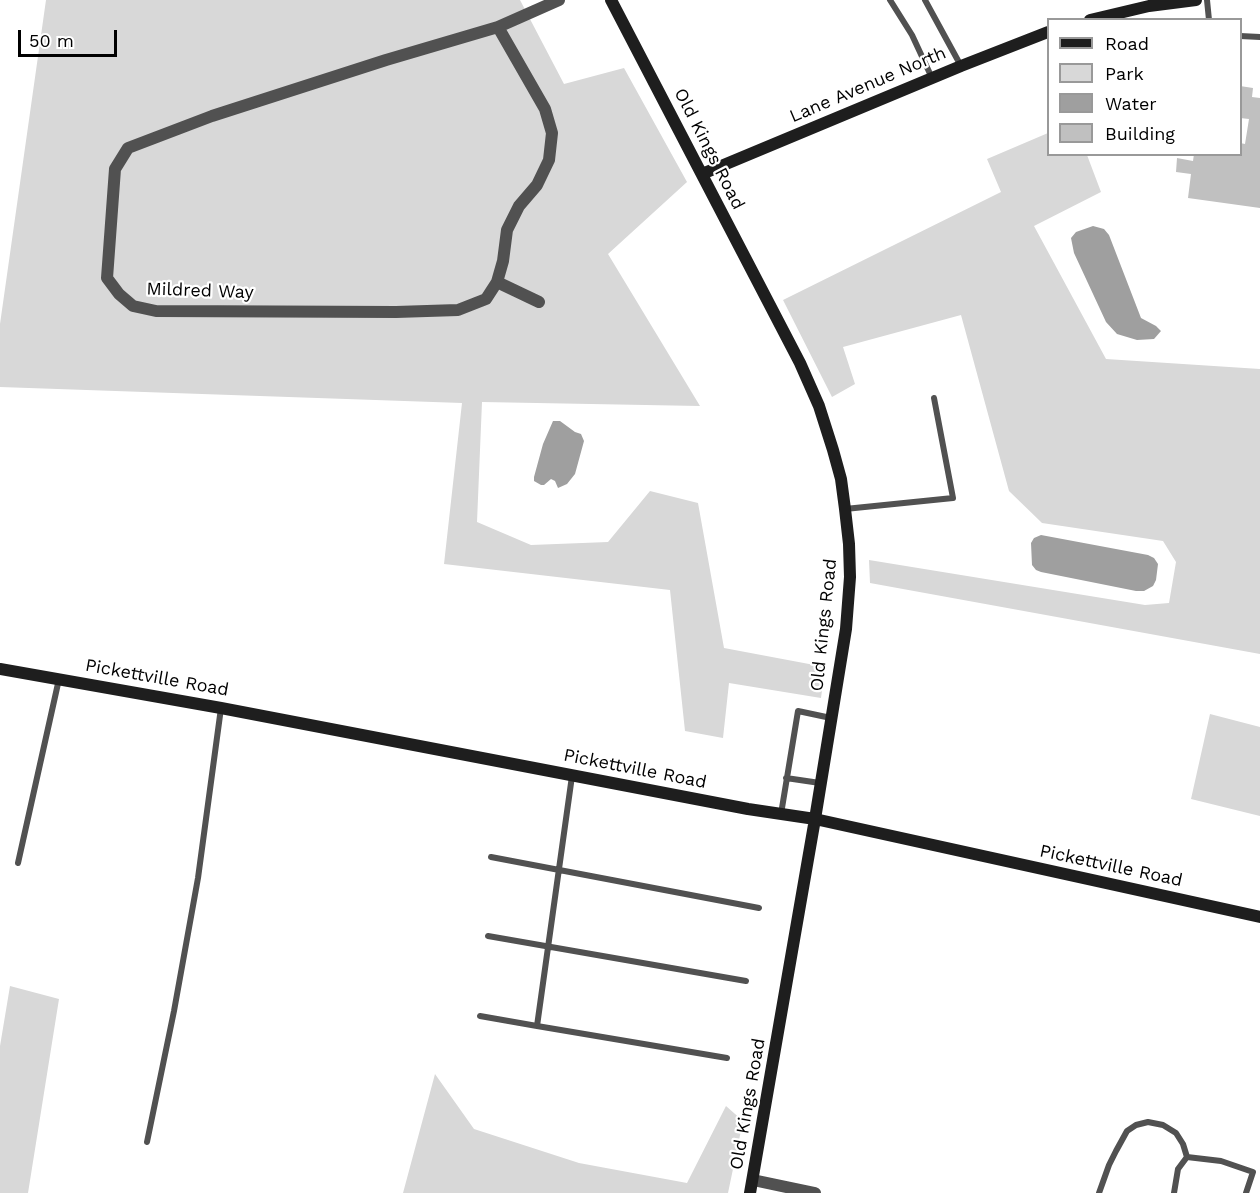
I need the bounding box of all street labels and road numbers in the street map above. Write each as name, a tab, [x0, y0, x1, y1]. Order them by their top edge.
street label: Lane Avenue North	[787, 42, 949, 128]
street label: Old Kings Road	[669, 85, 749, 213]
street label: Mildred Way	[146, 278, 254, 304]
street label: Old Kings Road	[806, 558, 842, 692]
street label: Pickettville Road	[84, 655, 230, 701]
street label: Pickettville Road	[562, 745, 708, 793]
street label: Pickettville Road	[1038, 840, 1184, 892]
street label: Old Kings Road	[726, 1037, 770, 1171]

